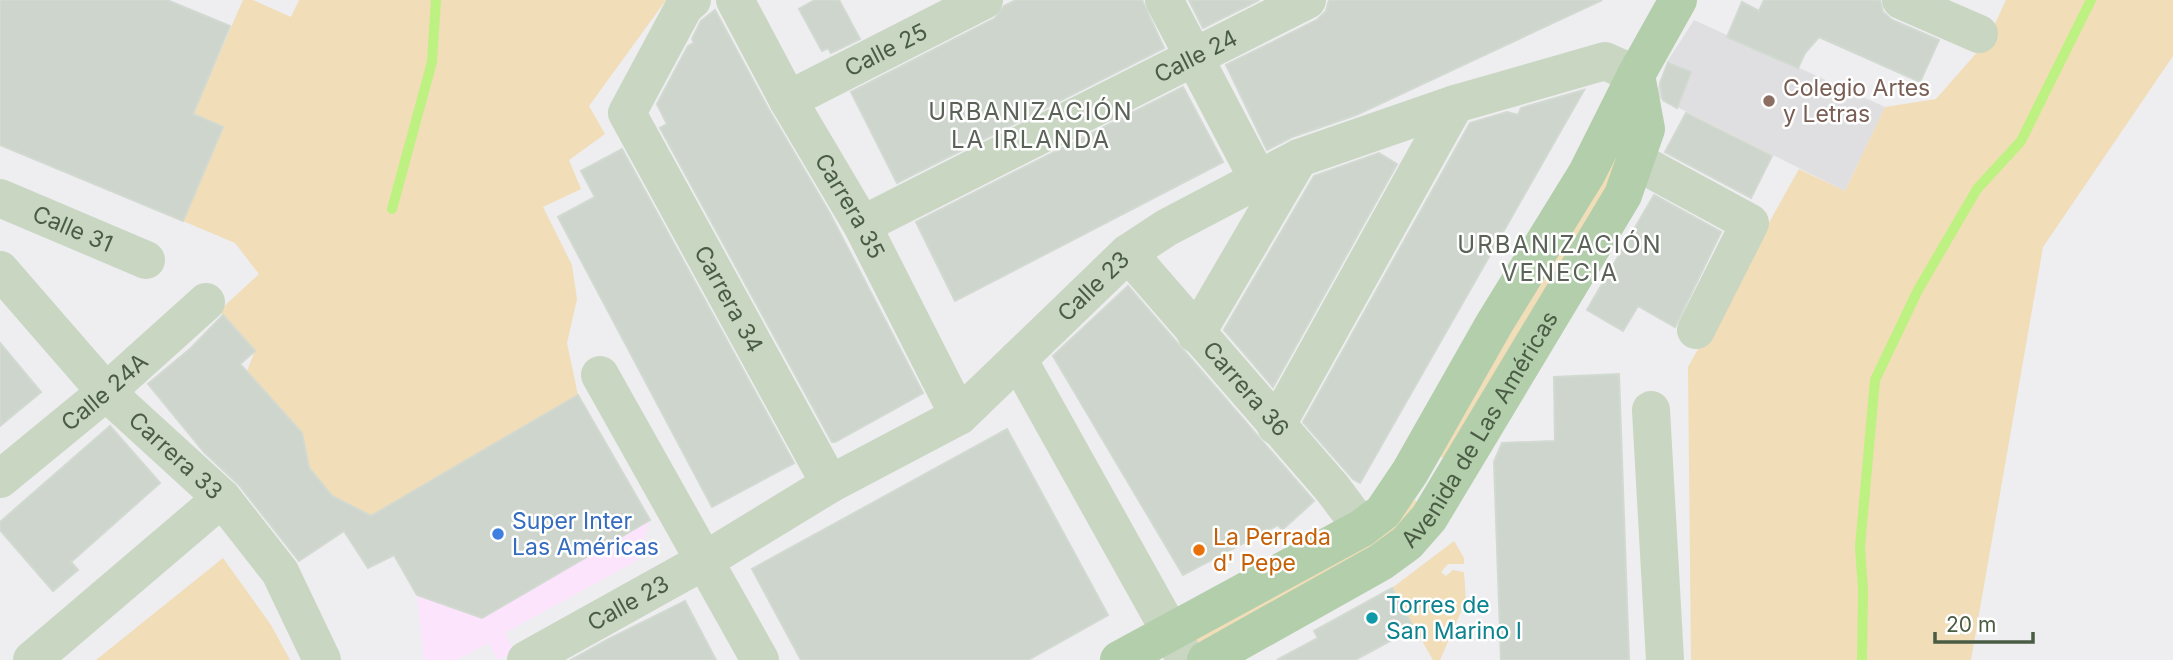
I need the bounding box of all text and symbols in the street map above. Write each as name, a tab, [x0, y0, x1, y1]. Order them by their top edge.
street label: Calle 25	[840, 17, 932, 83]
street label: Calle 24	[1150, 24, 1242, 89]
place label: Colegio Artes y Letras	[1783, 74, 1930, 128]
marker: Colegio Artes y Letras	[1761, 93, 1777, 109]
district label: URBANIZACIÓN LA IRLANDA	[928, 97, 1134, 154]
street label: Carrera 35	[809, 148, 891, 263]
street label: Calle 31	[28, 200, 117, 258]
district label: URBANIZACIÓN VENECIA	[1457, 230, 1663, 287]
street label: Carrera 34	[688, 241, 769, 357]
street label: Calle 23	[1052, 245, 1135, 327]
street label: Avenida de Las Américas	[1395, 306, 1564, 554]
street label: Carrera 36	[1197, 336, 1295, 442]
street label: Calle 24A	[56, 347, 154, 437]
street label: Carrera 33	[123, 406, 228, 505]
place label: Super Inter Las Américas	[512, 507, 659, 561]
place label: La Perrada d' Pepe	[1213, 523, 1331, 577]
marker: Super Inter Las Américas	[490, 526, 506, 542]
marker: La Perrada d' Pepe	[1191, 542, 1207, 558]
street label: Calle 23	[583, 569, 674, 637]
place label: Torres de San Marino I	[1386, 591, 1522, 645]
scale bar	[1935, 600, 2033, 644]
marker: Torres de San Marino I	[1364, 610, 1380, 626]
text: 20 m	[1946, 612, 1996, 637]

